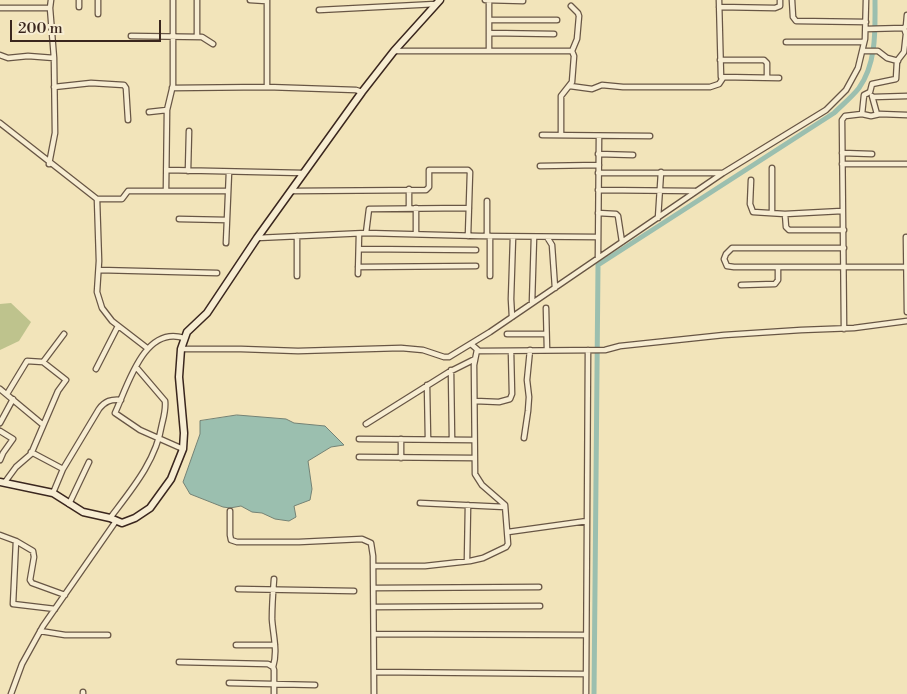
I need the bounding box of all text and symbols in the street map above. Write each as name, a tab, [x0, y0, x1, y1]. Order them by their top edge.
scale bar	[12, 10, 164, 42]
text: 200 m	[18, 19, 63, 38]

